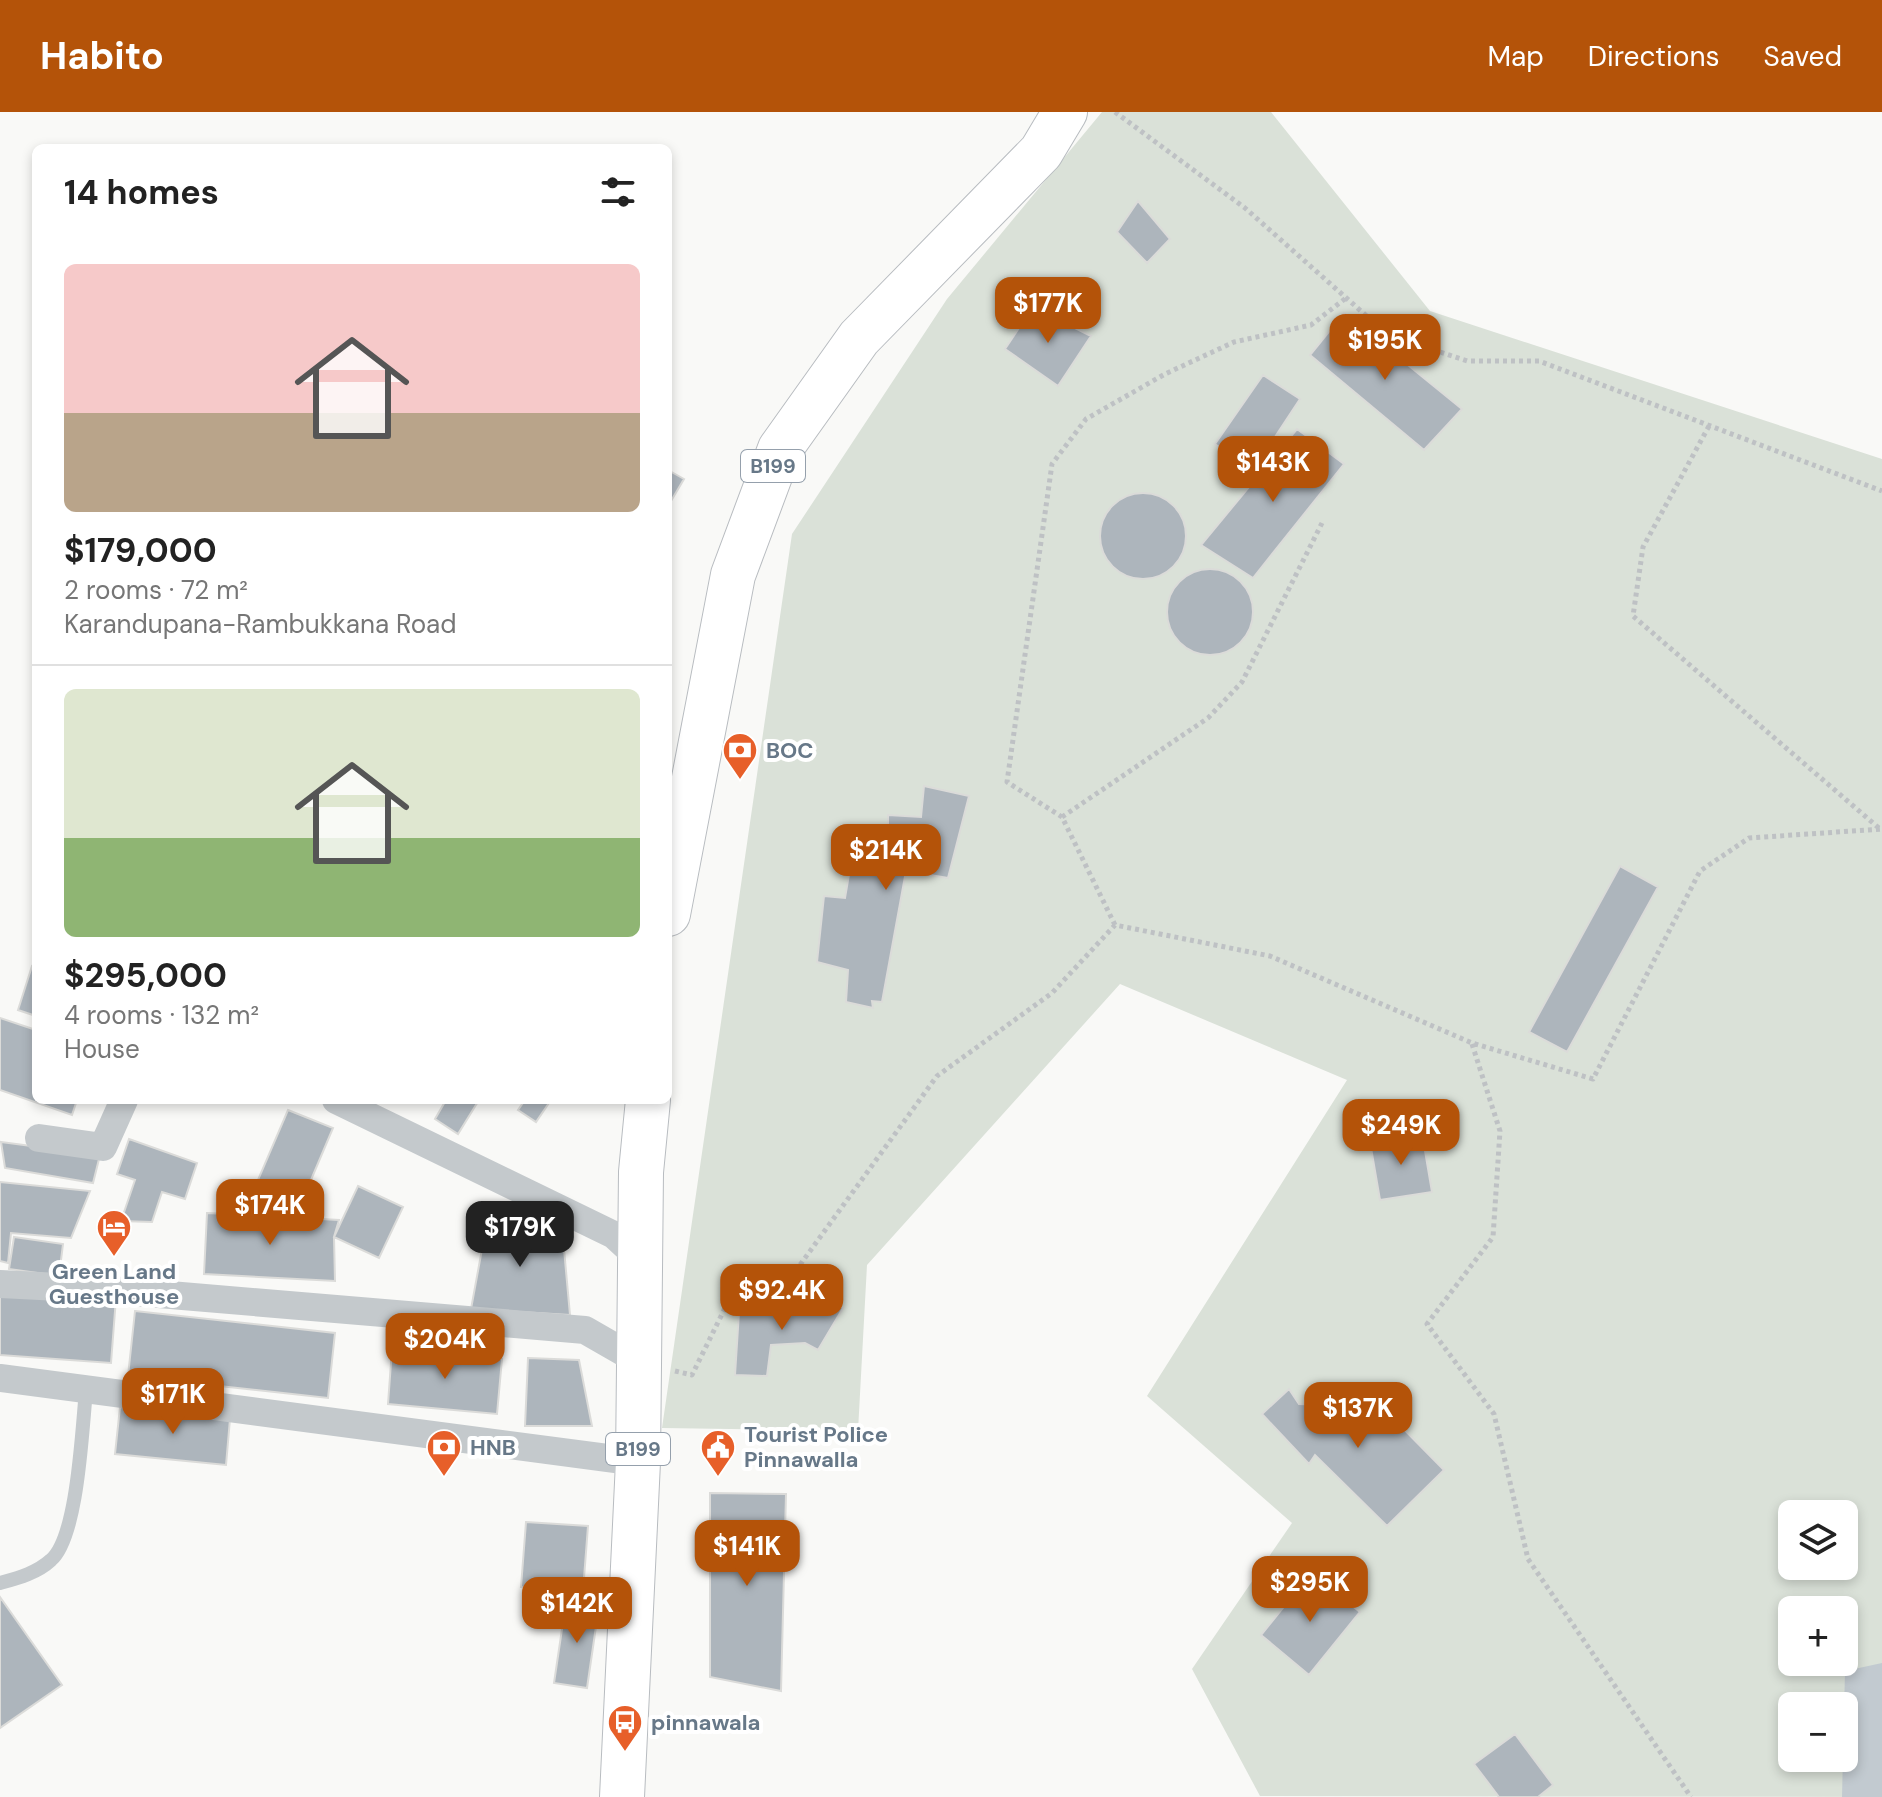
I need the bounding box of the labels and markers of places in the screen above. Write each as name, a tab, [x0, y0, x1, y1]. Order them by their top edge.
pin: $177K	[992, 277, 1104, 345]
pin: $195K	[1329, 314, 1441, 382]
pin: $143K	[1217, 436, 1329, 504]
bank icon: BOC	[721, 731, 759, 781]
place label: BOC	[766, 736, 814, 765]
pin: $214K	[830, 824, 942, 892]
pin: $249K	[1345, 1099, 1457, 1167]
pin: $174K	[214, 1179, 326, 1247]
pin: $179K	[464, 1201, 576, 1269]
hotel icon: Green Land Guesthouse	[95, 1208, 133, 1258]
place label: Green Land Guesthouse	[49, 1257, 179, 1311]
pin: $92.4K	[717, 1264, 847, 1332]
pin: $204K	[389, 1313, 501, 1381]
pin: $171K	[117, 1368, 229, 1436]
pin: $137K	[1302, 1382, 1414, 1450]
place label: Tourist Police Pinnawalla	[744, 1420, 888, 1474]
bank icon: HNB	[425, 1428, 463, 1478]
public building icon: Tourist Police Pinnawalla	[699, 1428, 737, 1478]
place label: HNB	[470, 1433, 516, 1462]
pin: $141K	[691, 1520, 803, 1588]
pin: $295K	[1254, 1556, 1366, 1624]
pin: $142K	[521, 1577, 633, 1645]
bus stop icon: pinnawala	[606, 1703, 644, 1753]
place label: pinnawala	[651, 1708, 761, 1737]

